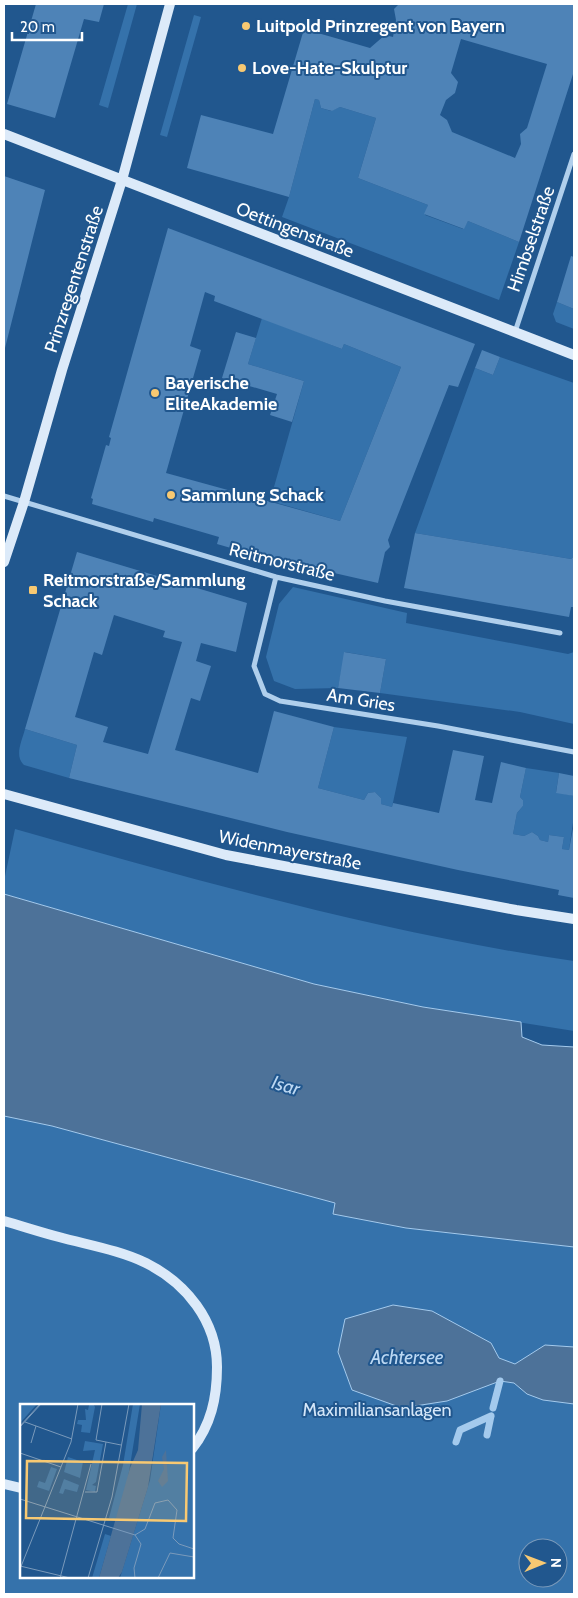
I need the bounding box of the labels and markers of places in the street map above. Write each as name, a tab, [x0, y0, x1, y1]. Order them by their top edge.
place label: Luitpold Prinzregent von Bayern	[256, 15, 505, 37]
marker: Luitpold Prinzregent von Bayern	[240, 20, 252, 32]
place label: Love-Hate-Skulptur	[252, 57, 407, 79]
marker: Love-Hate-Skulptur	[236, 62, 248, 74]
place label: Bayerische EliteAkademie	[165, 372, 277, 415]
marker: Bayerische EliteAkademie	[149, 387, 161, 399]
place label: Sammlung Schack	[181, 484, 324, 506]
marker: Sammlung Schack	[165, 489, 177, 501]
place label: Reitmorstraße/Sammlung Schack	[43, 569, 245, 612]
marker: Reitmorstraße/Sammlung Schack	[27, 584, 39, 596]

